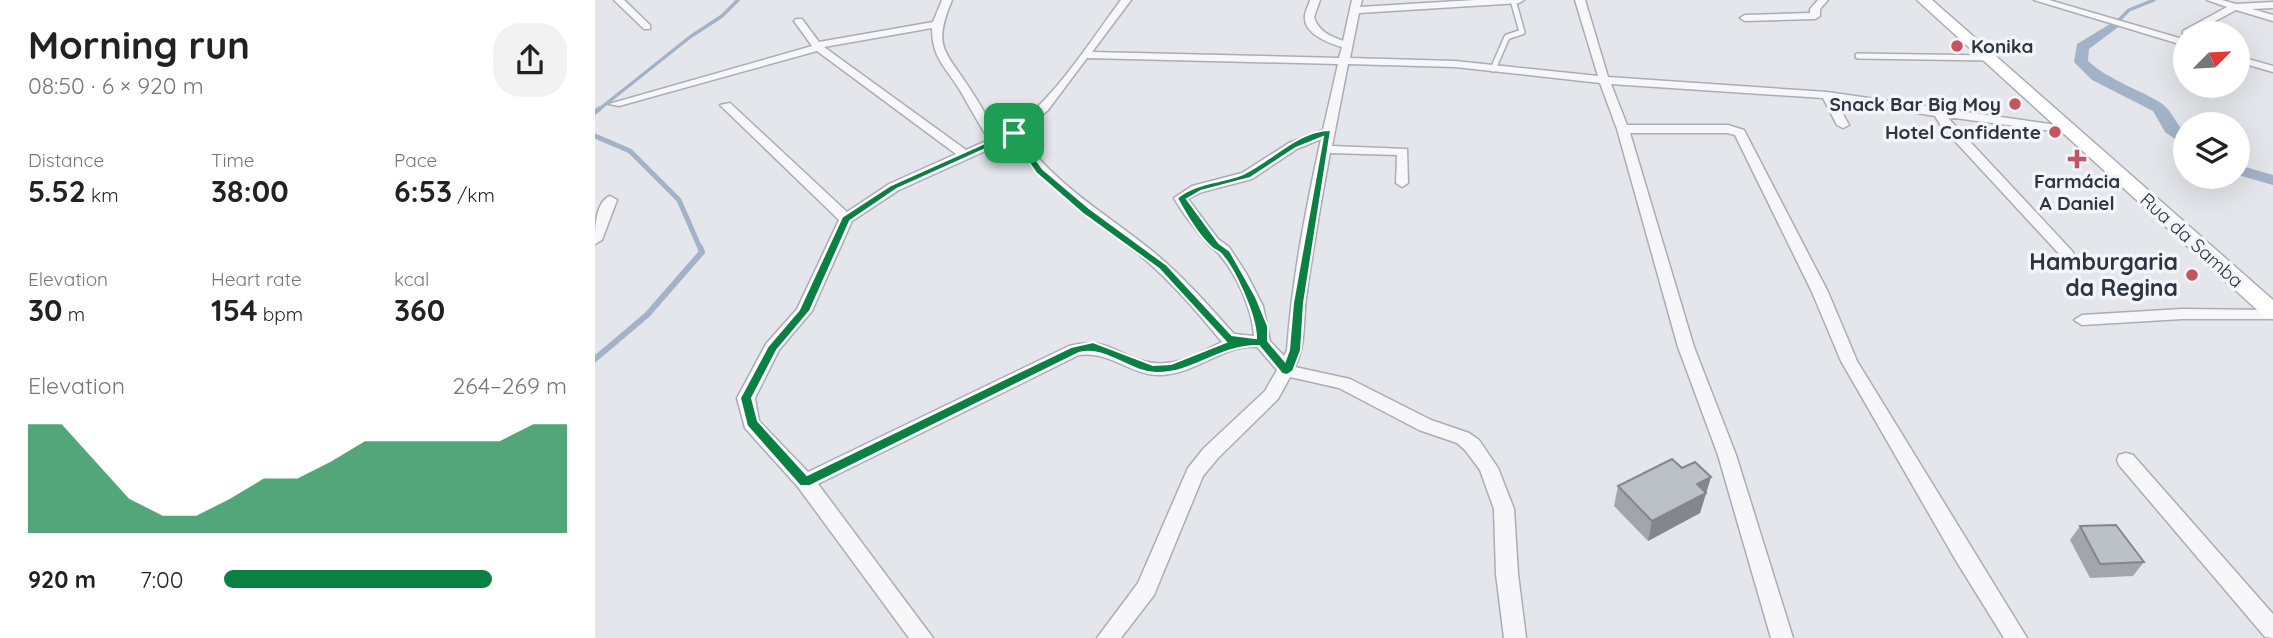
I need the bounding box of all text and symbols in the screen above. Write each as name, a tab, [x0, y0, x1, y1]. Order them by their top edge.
text: Morning run	[28, 21, 250, 69]
north arrow	[2173, 21, 2251, 98]
map controls	[2173, 21, 2250, 189]
button: share	[493, 23, 567, 97]
place label: Konika	[1971, 34, 2033, 58]
marker: Konika	[1949, 38, 1965, 54]
text: 08:50 · 6 × 920 m	[28, 71, 204, 100]
place label: Snack Bar Big Moy	[1830, 92, 2001, 116]
marker: Snack Bar Big Moy	[2007, 96, 2023, 112]
pin	[984, 103, 1044, 163]
button: layers	[2173, 112, 2250, 189]
icon: arrive	[995, 114, 1033, 152]
place label: Hotel Confidente	[1885, 120, 2041, 144]
marker: Hotel Confidente	[2047, 124, 2063, 140]
text: Distance	[28, 148, 104, 172]
text: Time	[211, 148, 255, 172]
text: Pace	[394, 148, 437, 172]
marker: Farmácia A Daniel	[2069, 151, 2085, 167]
place label: Farmácia A Daniel	[2034, 169, 2120, 215]
text: 5.52	[28, 172, 86, 210]
text: 38:00	[211, 172, 289, 210]
text: 6:53	[394, 172, 452, 210]
text: km	[86, 183, 119, 207]
text: /km	[452, 183, 495, 207]
street label: Rua da Samba	[2135, 187, 2249, 293]
place label: Hamburgaria da Regina	[2029, 247, 2178, 302]
text: Elevation	[28, 267, 108, 291]
text: Heart rate	[211, 267, 302, 291]
text: kcal	[394, 267, 429, 291]
marker: Hamburgaria da Regina	[2184, 267, 2200, 283]
text: 30	[28, 291, 63, 329]
text: 154	[211, 291, 258, 329]
text: 360	[394, 291, 445, 329]
text: m	[63, 302, 85, 326]
text: bpm	[258, 302, 303, 326]
text: Elevation	[28, 371, 125, 400]
text: 264–269 m	[452, 371, 567, 400]
text: 920 m	[28, 565, 96, 594]
text: 7:00	[140, 565, 183, 594]

